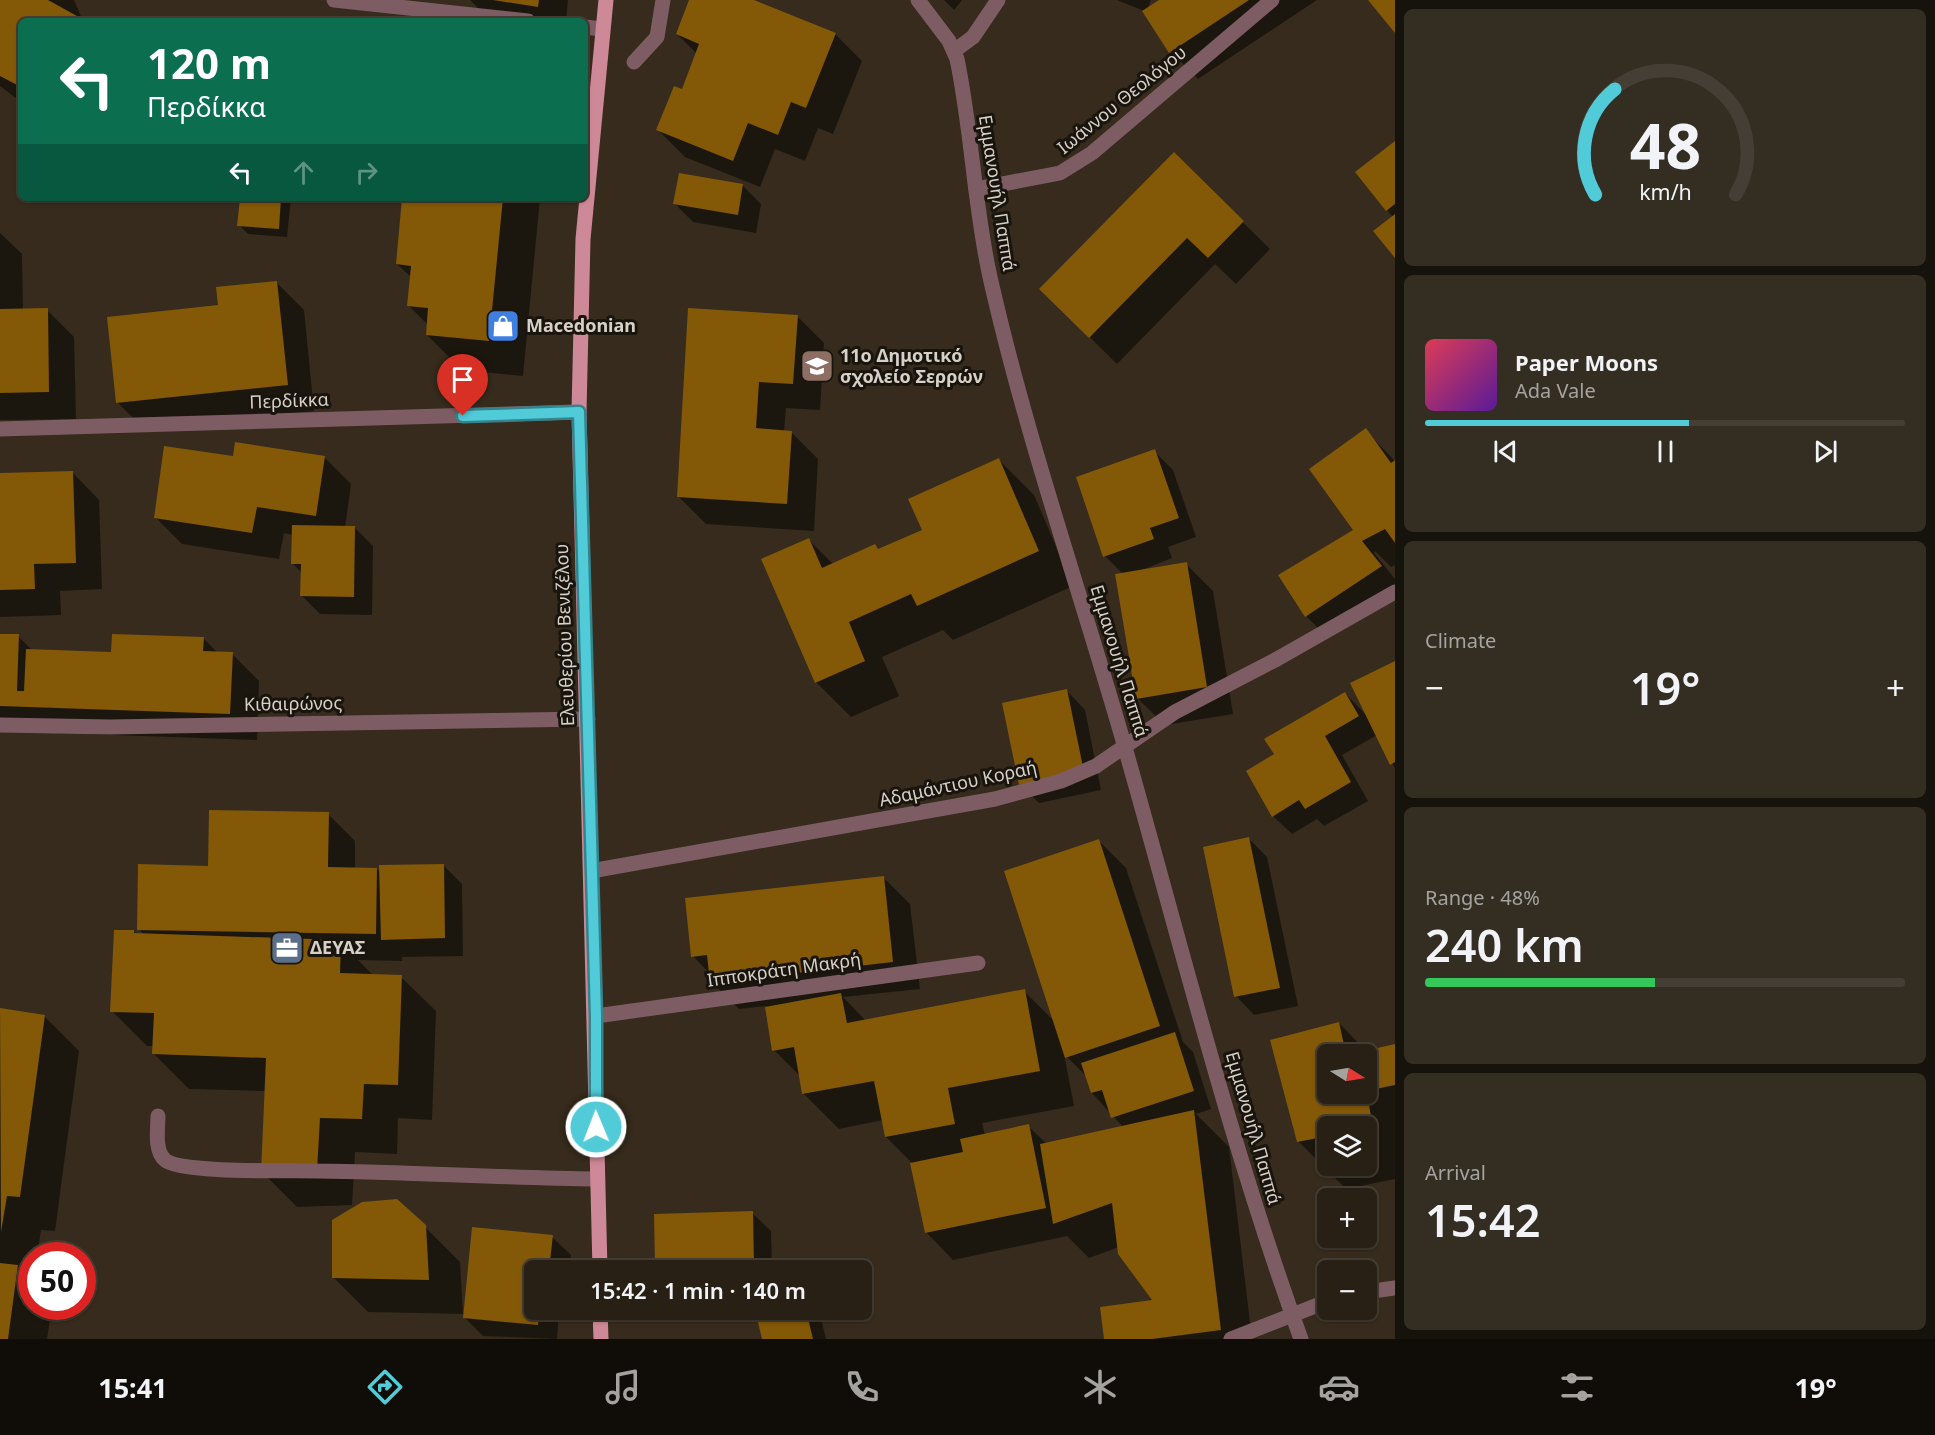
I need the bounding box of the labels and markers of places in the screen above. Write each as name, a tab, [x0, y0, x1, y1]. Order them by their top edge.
shop icon: Macedonian	[485, 308, 521, 344]
place label: Macedonian	[526, 313, 636, 337]
place label: 11ο Δημοτικό σχολείο Σερρών	[840, 343, 983, 388]
school or university icon: 11ο Δημοτικό σχολείο Σερρών	[799, 348, 835, 384]
pin	[437, 354, 488, 416]
office icon: ΔΕΥΑΣ	[269, 930, 305, 966]
place label: ΔΕΥΑΣ	[310, 935, 365, 959]

